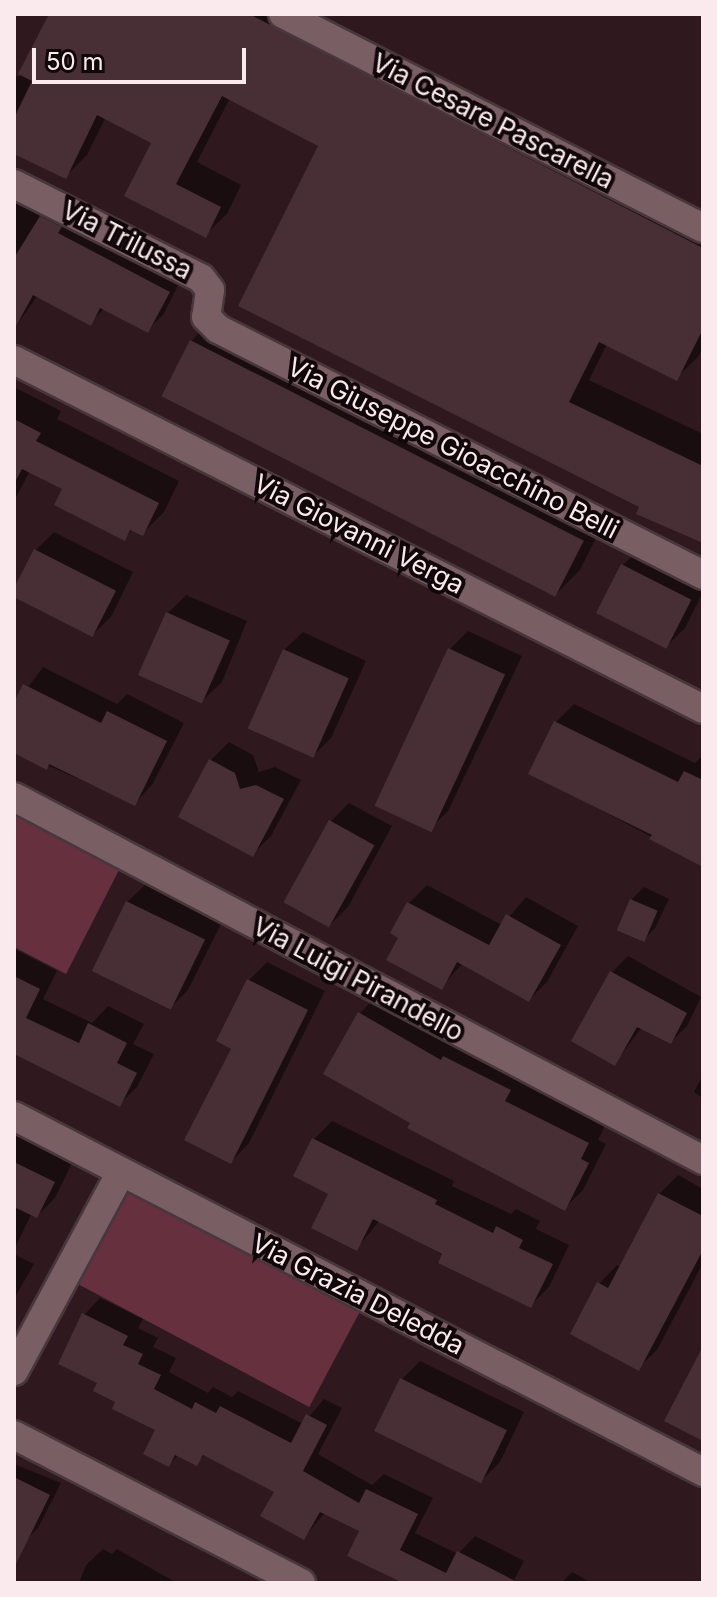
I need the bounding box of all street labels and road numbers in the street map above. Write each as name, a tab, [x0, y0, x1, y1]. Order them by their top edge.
street label: Via Cesare Pascarella	[367, 47, 619, 195]
street label: Via Trilussa	[57, 194, 197, 286]
street label: Via Giuseppe Gioacchino Belli	[282, 351, 624, 545]
street label: Via Giovanni Verga	[249, 467, 469, 601]
street label: Via Luigi Pirandello	[247, 910, 469, 1048]
street label: Via Grazia Deledda	[247, 1227, 469, 1361]

